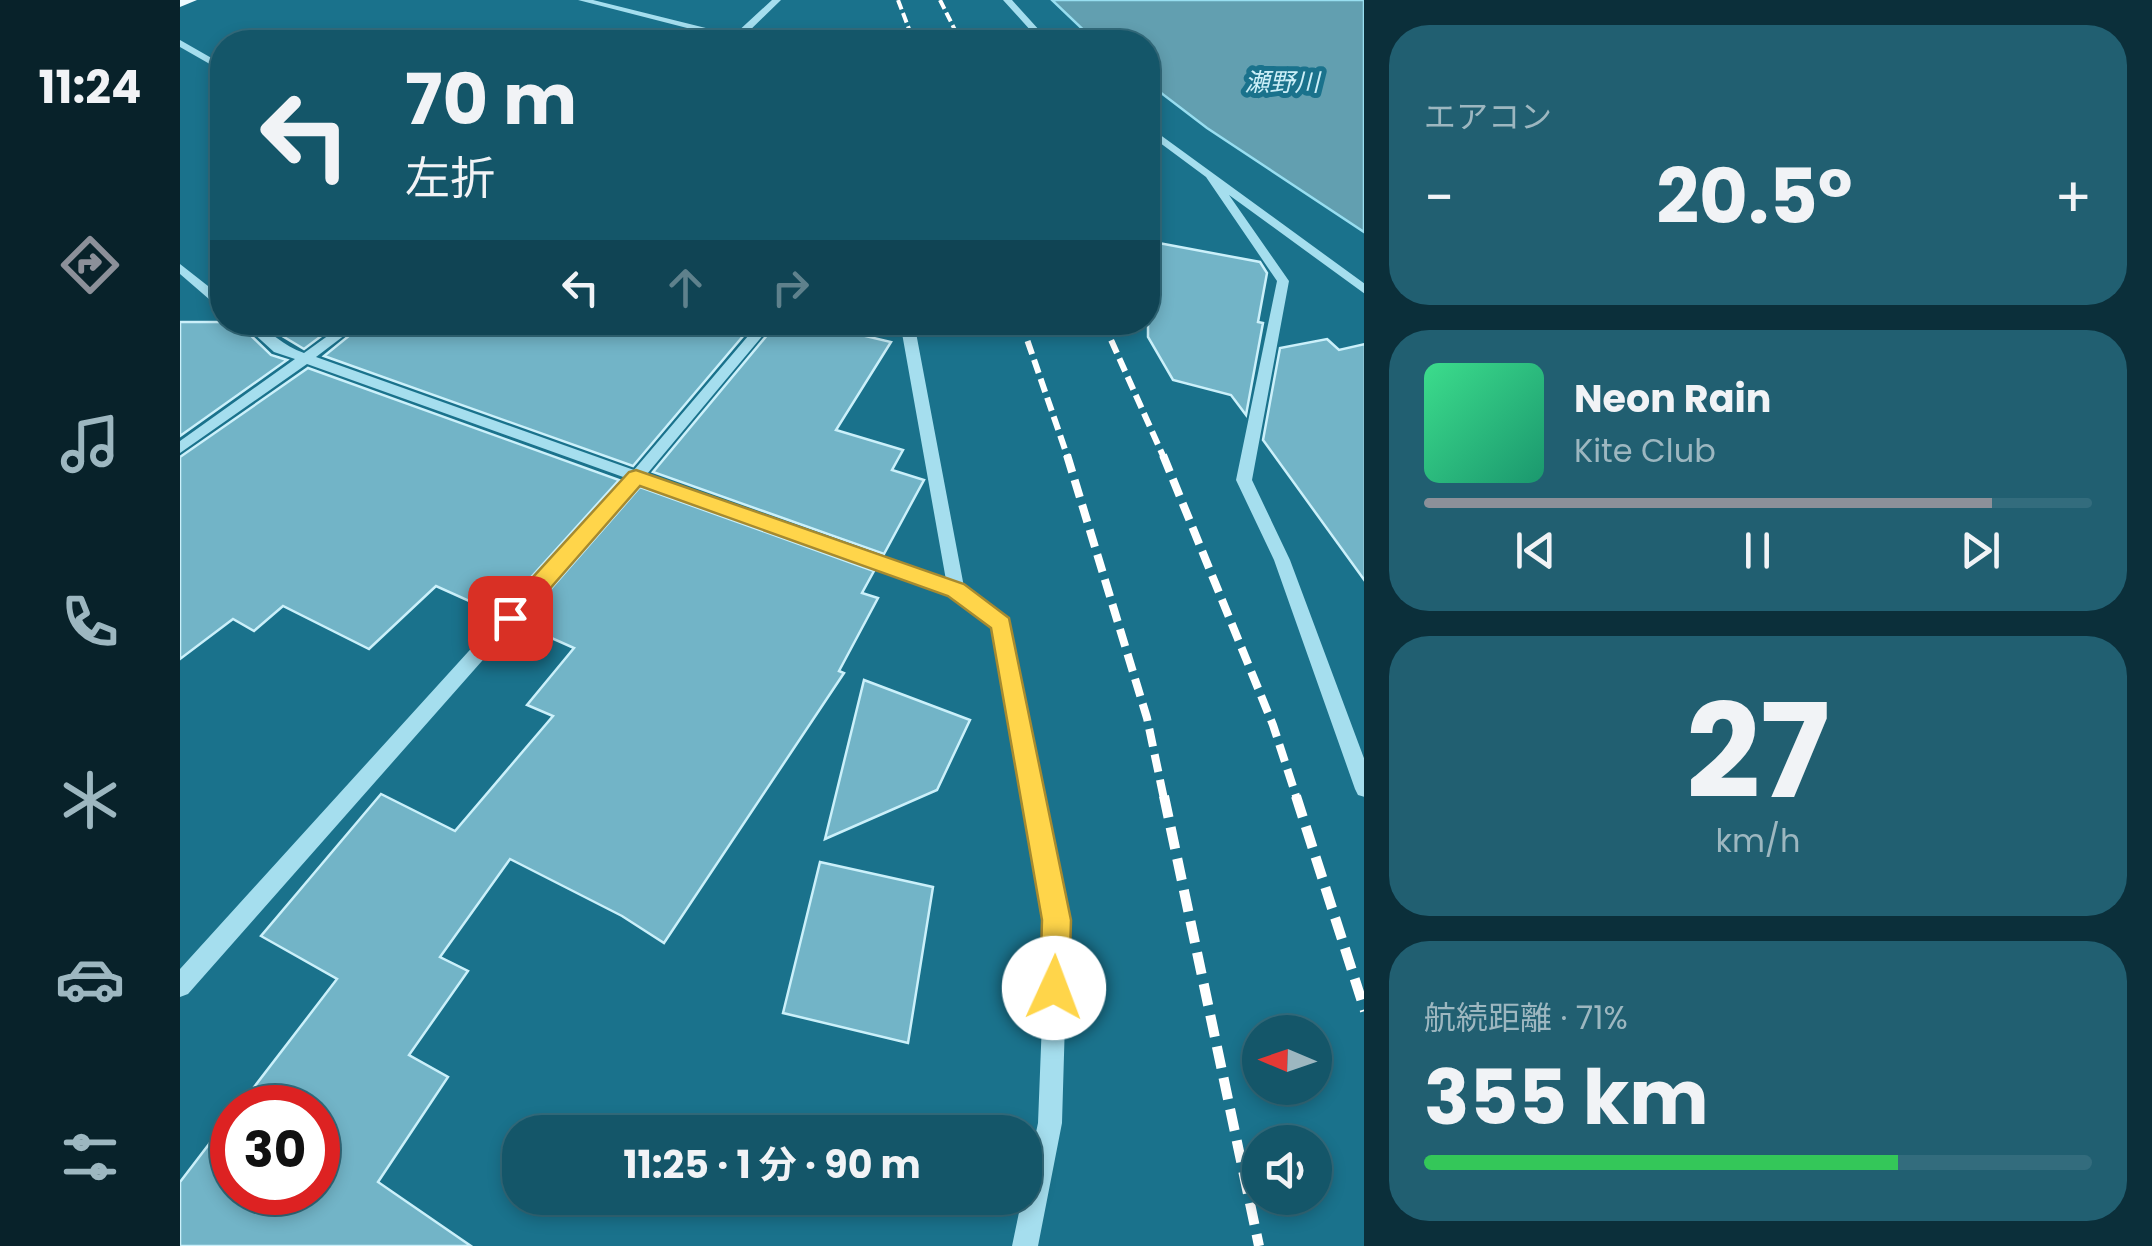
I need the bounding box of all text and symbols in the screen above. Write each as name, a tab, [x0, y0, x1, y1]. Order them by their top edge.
text: 70 m	[405, 50, 577, 149]
text: 11:24	[39, 56, 141, 119]
water label: 瀬野川	[1244, 65, 1322, 100]
icon: left	[240, 70, 370, 200]
text: エアコン	[1424, 94, 1552, 139]
text: 20.5°	[1656, 144, 1853, 249]
text: 左折	[405, 147, 495, 210]
text: −	[1424, 159, 1454, 236]
text: +	[2054, 159, 2092, 236]
icon: directions	[55, 230, 125, 300]
icon: left	[553, 260, 608, 315]
icon: ahead	[658, 260, 713, 315]
icon: right	[763, 260, 818, 315]
text: Neon Rain	[1574, 372, 1771, 425]
icon: music	[55, 409, 125, 479]
text: Kite Club	[1574, 428, 1716, 473]
icon: previous	[1508, 523, 1563, 578]
icon: pause	[1730, 523, 1785, 578]
icon: next	[1953, 523, 2008, 578]
pin	[468, 576, 553, 661]
icon: phone	[55, 587, 125, 657]
icon: arrive	[483, 591, 538, 646]
text: 27	[1686, 660, 1830, 843]
icon: climate	[55, 765, 125, 835]
text: km/h	[1715, 818, 1801, 863]
position arrow	[1002, 936, 1106, 1040]
icon: car	[55, 944, 125, 1014]
text: 航続距離 · 71%	[1424, 995, 1628, 1040]
north arrow	[1242, 1015, 1332, 1105]
map controls	[1242, 1015, 1332, 1215]
text: 355 km	[1424, 1045, 1709, 1150]
speed limit sign: 30	[210, 1085, 340, 1215]
icon: filters	[55, 1122, 125, 1192]
button: sound	[1242, 1125, 1332, 1215]
text: 11:25 · 1 分 · 90 m	[623, 1138, 921, 1191]

